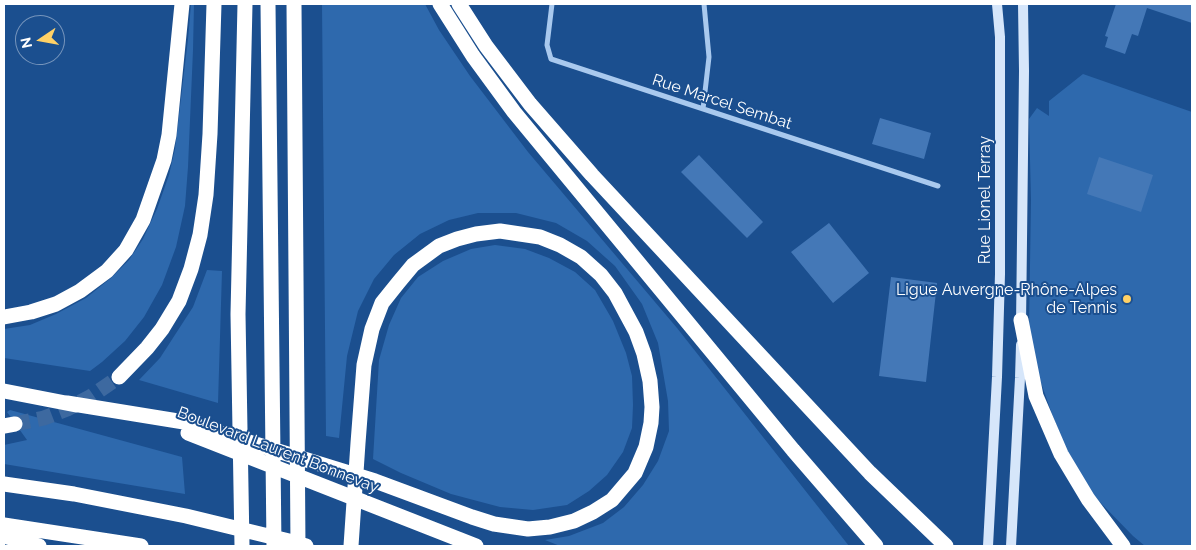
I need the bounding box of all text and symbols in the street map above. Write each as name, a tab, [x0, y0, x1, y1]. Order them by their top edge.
north arrow	[15, 15, 65, 65]
text: N	[17, 36, 35, 50]
street label: Rue Marcel Sembat	[650, 70, 794, 134]
street label: Rue Lionel Terray	[975, 136, 995, 264]
place label: Ligue Auvergne-Rhône-Alpes de Tennis	[896, 280, 1117, 318]
marker: Ligue Auvergne-Rhône-Alpes de Tennis	[1121, 293, 1133, 305]
street label: Boulevard Laurent Bonnevay	[175, 403, 381, 497]

